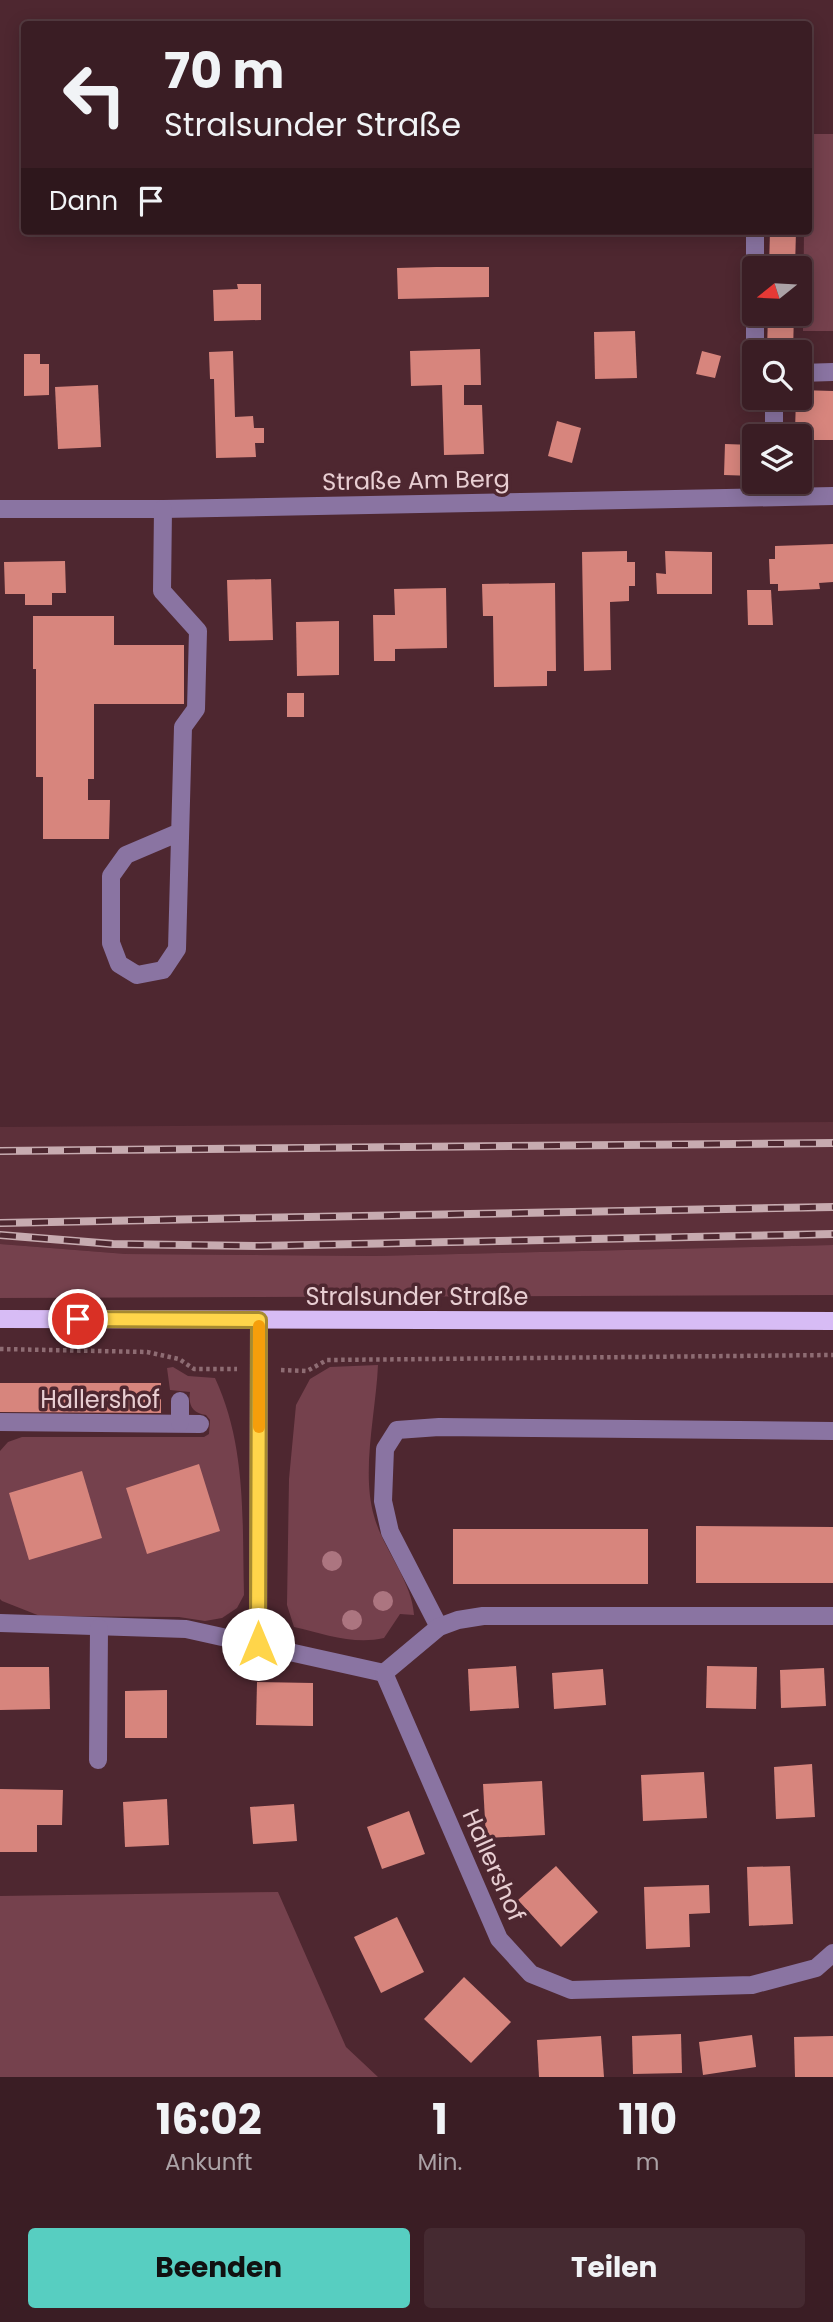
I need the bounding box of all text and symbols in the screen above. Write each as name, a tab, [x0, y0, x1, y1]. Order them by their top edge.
text: 70 m	[164, 37, 284, 105]
icon: left	[49, 49, 140, 140]
text: Stralsunder Straße	[164, 102, 461, 147]
icon: arrive	[132, 182, 170, 220]
text: Dann	[49, 183, 118, 219]
north arrow	[742, 256, 812, 326]
map controls	[742, 256, 812, 494]
button: search	[742, 340, 812, 410]
button: layers	[742, 424, 812, 494]
street label: Straße Am Berg	[322, 462, 510, 498]
street label: Stralsunder Straße	[306, 1280, 528, 1313]
pin	[48, 1289, 108, 1349]
icon: arrive	[59, 1300, 97, 1338]
street label: Hallershof	[40, 1383, 160, 1416]
position arrow	[221, 1607, 295, 1681]
street label: Hallershof	[455, 1804, 533, 1926]
text: 16:02	[156, 2090, 262, 2149]
text: 1	[432, 2090, 448, 2149]
text: 110	[618, 2090, 677, 2149]
text: Ankunft	[165, 2146, 252, 2178]
text: Min.	[417, 2146, 462, 2178]
text: m	[636, 2146, 660, 2178]
button: Beenden	[28, 2228, 410, 2308]
button: Teilen	[424, 2228, 805, 2308]

